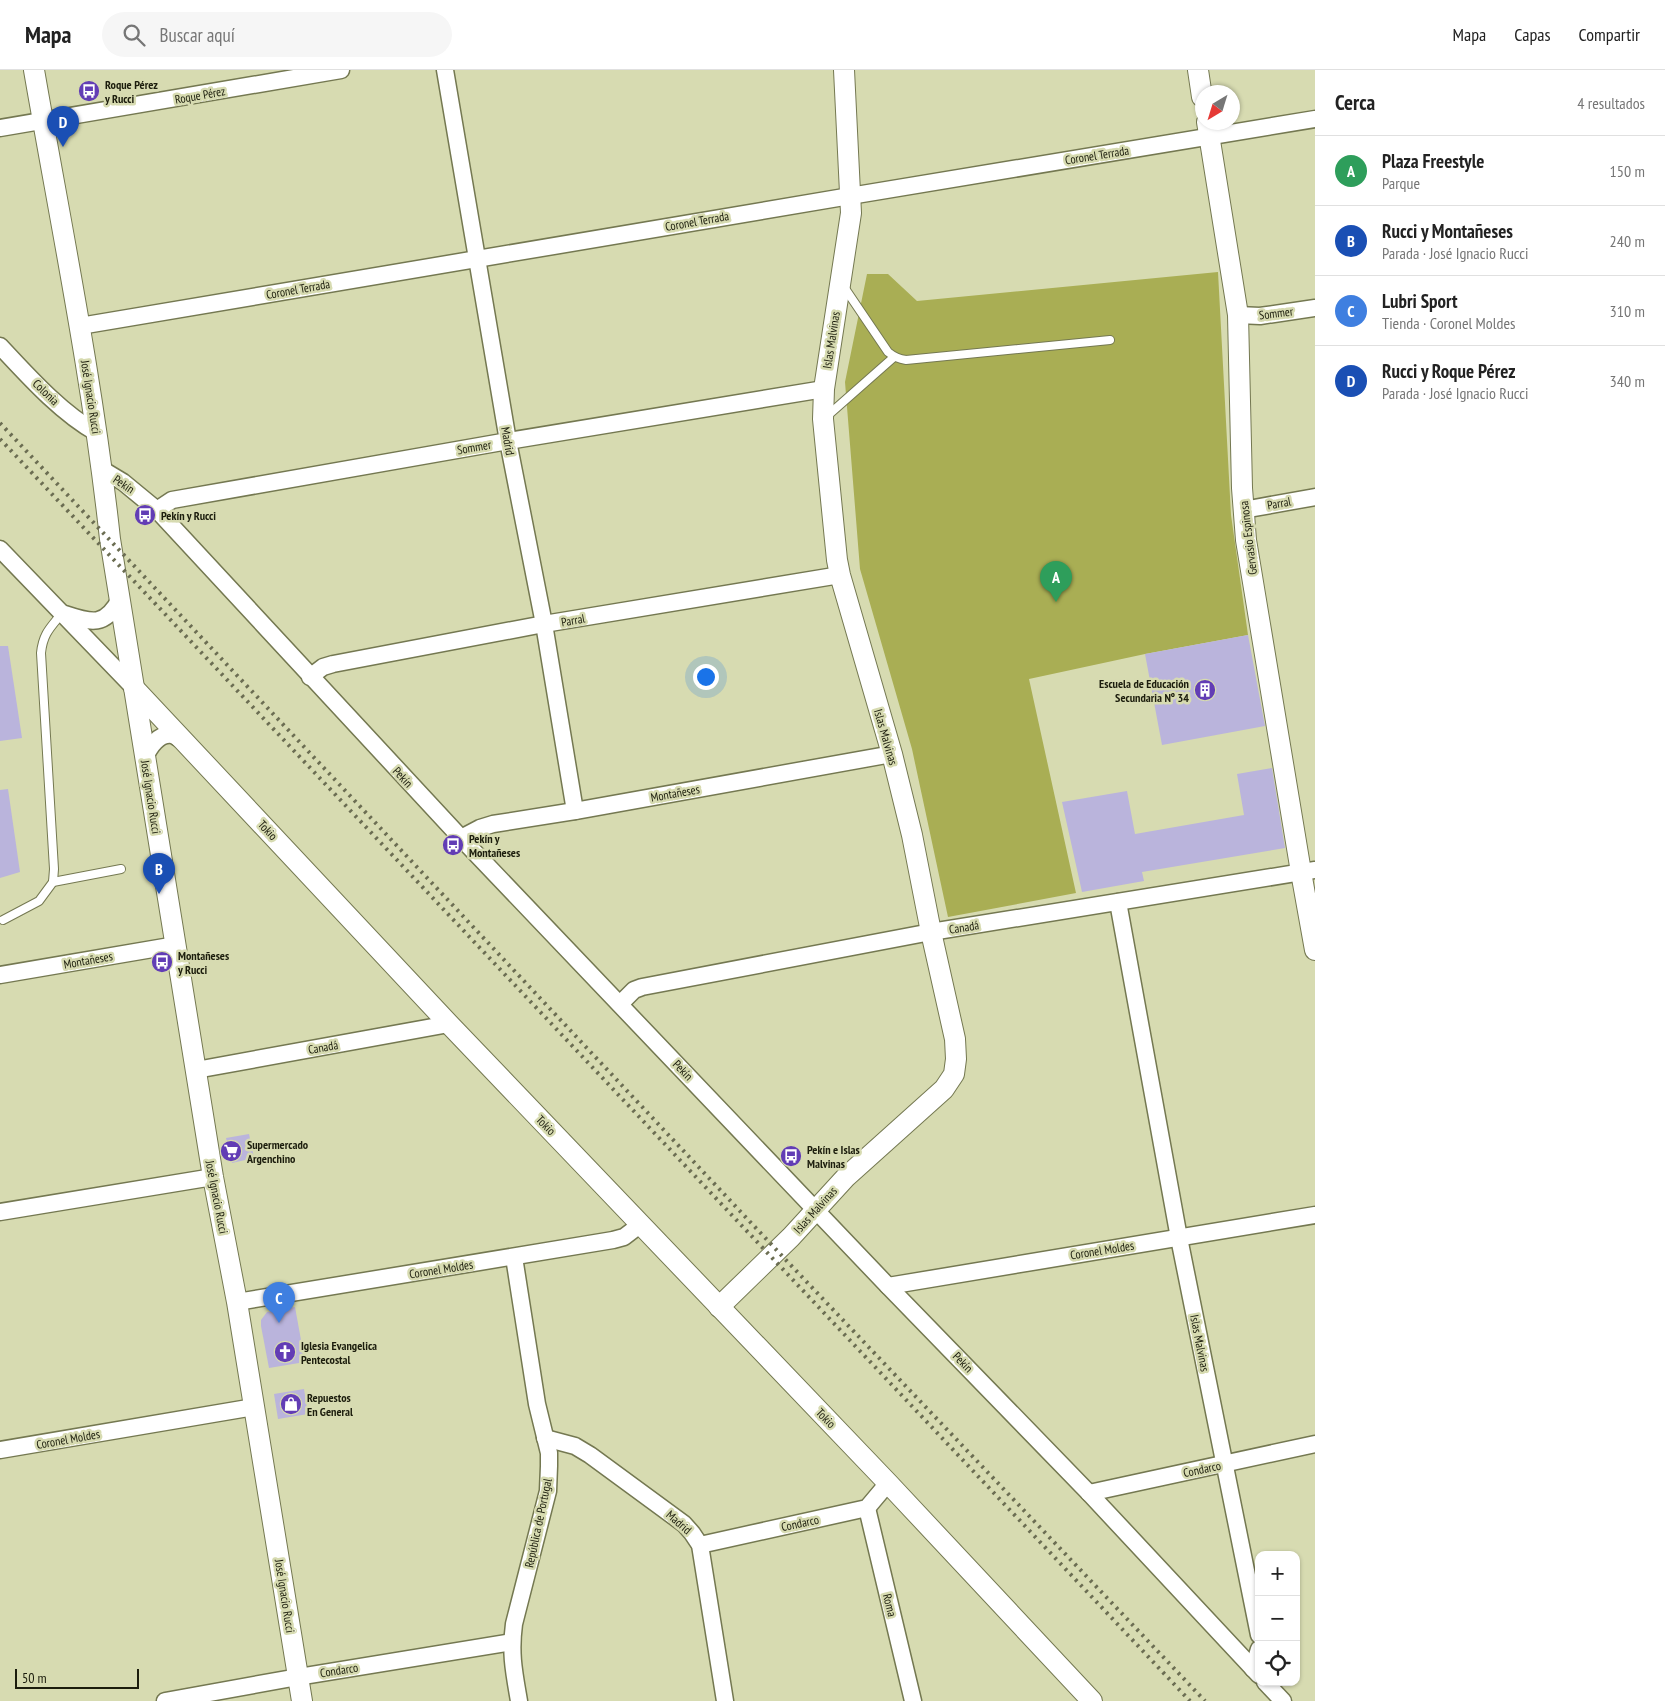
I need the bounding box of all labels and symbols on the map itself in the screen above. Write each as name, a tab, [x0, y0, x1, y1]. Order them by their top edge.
place label: Roque Pérez y Rucci	[104, 77, 158, 106]
bus stop icon: Roque Pérez y Rucci	[77, 79, 101, 103]
street label: Roque Pérez	[174, 83, 226, 107]
north arrow	[1195, 85, 1240, 130]
pin: D	[47, 106, 79, 147]
street label: Coronel Terrada	[1064, 143, 1130, 167]
street label: Coronel Terrada	[664, 208, 730, 234]
street label: Coronel Terrada	[265, 276, 331, 302]
street label: Sommer	[1258, 303, 1295, 323]
street label: Islas Malvinas	[819, 310, 843, 370]
street label: José Ignacio Rucci	[78, 358, 104, 435]
street label: Colonia	[30, 376, 63, 408]
street label: Madrid	[498, 426, 518, 456]
street label: Sommer	[456, 437, 493, 457]
street label: Pekín	[110, 471, 138, 497]
street label: Parral	[1266, 493, 1292, 512]
street label: Gervasio Espinosa	[1236, 500, 1260, 576]
bus stop icon: Pekín y Rucci	[133, 503, 157, 527]
place label: Pekín y Rucci	[161, 508, 216, 523]
pin: A	[1040, 561, 1072, 602]
street label: Parral	[560, 610, 586, 629]
your location	[693, 664, 719, 690]
place label: Escuela de Educación Secundaria Nº 34	[1099, 676, 1189, 705]
building icon: Escuela de Educación Secundaria Nº 34	[1193, 678, 1217, 702]
street label: Islas Malvinas	[871, 707, 901, 767]
street label: José Ignacio Rucci	[138, 758, 164, 835]
street label: Pekín	[390, 764, 416, 790]
street label: Montañeses	[649, 781, 701, 805]
street label: Tokio	[255, 817, 281, 843]
place label: Pekín y Montañeses	[469, 831, 520, 860]
bus stop icon: Pekín y Montañeses	[441, 833, 465, 857]
pin: B	[143, 853, 175, 894]
street label: Canadá	[948, 917, 980, 937]
street label: Montañeses	[62, 948, 114, 972]
place label: Montañeses y Rucci	[177, 948, 229, 977]
bus stop icon: Montañeses y Rucci	[150, 950, 174, 974]
street label: Canadá	[307, 1037, 339, 1057]
street label: Pekín	[670, 1057, 696, 1083]
street label: Tokio	[533, 1112, 559, 1138]
place label: Supermercado Argenchino	[246, 1137, 309, 1166]
supermarket icon: Supermercado Argenchino	[219, 1139, 243, 1163]
place label: Pekín e Islas Malvinas	[807, 1142, 860, 1171]
bus stop icon: Pekín e Islas Malvinas	[779, 1144, 803, 1168]
street label: José Ignacio Rucci	[202, 1158, 231, 1235]
street label: Islas Malvinas	[790, 1184, 840, 1236]
street label: Coronel Moldes	[1069, 1238, 1135, 1262]
street label: Coronel Moldes	[408, 1257, 474, 1281]
pin: C	[263, 1282, 295, 1323]
street label: Islas Malvinas	[1187, 1313, 1213, 1373]
place label: Iglesia Evangelica Pentecostal	[301, 1338, 377, 1367]
church icon: Iglesia Evangelica Pentecostal	[273, 1340, 297, 1364]
street label: Pekín	[950, 1349, 976, 1375]
place label: Repuestos En General	[307, 1390, 353, 1419]
shop icon: Repuestos En General	[279, 1392, 303, 1416]
street label: Tokio	[813, 1405, 839, 1431]
street label: Coronel Moldes	[35, 1426, 101, 1452]
street label: Condarco	[1182, 1458, 1222, 1480]
street label: República de Portugal	[521, 1477, 555, 1569]
street label: Madrid	[663, 1507, 695, 1537]
street label: Condarco	[780, 1512, 820, 1534]
street label: José Ignacio Rucci	[272, 1557, 298, 1634]
street label: Roma	[880, 1592, 900, 1618]
street label: Condarco	[319, 1660, 359, 1680]
scale bar	[15, 1666, 139, 1689]

